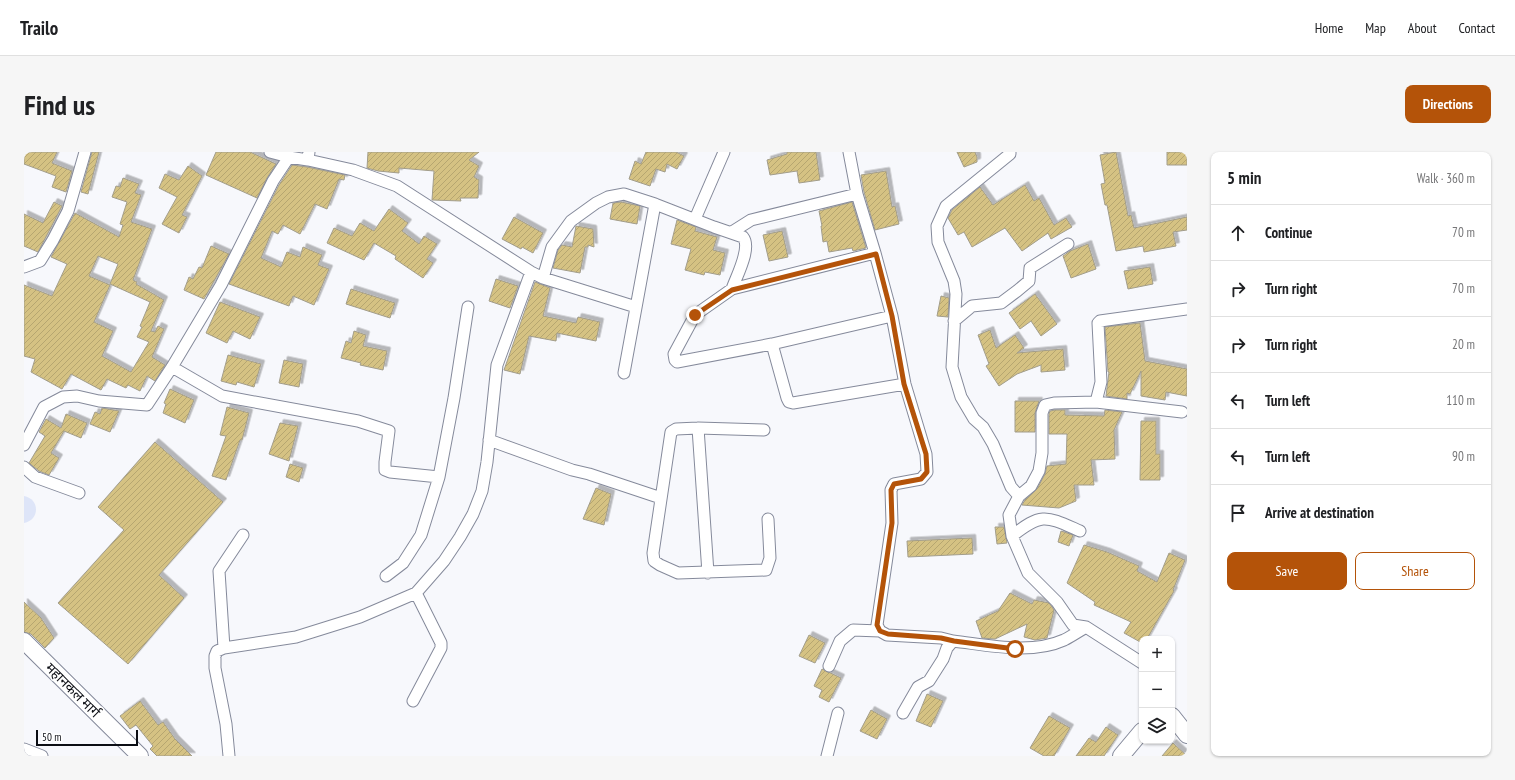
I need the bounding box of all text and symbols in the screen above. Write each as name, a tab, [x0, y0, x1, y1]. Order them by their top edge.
text: Trailo	[20, 16, 58, 40]
text: Home	[1315, 19, 1343, 37]
text: Map	[1365, 19, 1386, 37]
text: About	[1408, 19, 1437, 37]
text: Contact	[1459, 19, 1495, 37]
button: Directions	[1405, 85, 1491, 123]
text: Find us	[24, 86, 95, 123]
text: 5 min	[1227, 167, 1261, 189]
text: Walk · 360 m	[1417, 170, 1475, 187]
icon: ahead	[1227, 222, 1249, 244]
text: Continue	[1265, 223, 1312, 242]
text: 70 m	[1452, 224, 1475, 241]
icon: right	[1227, 278, 1249, 300]
text: Turn right	[1265, 279, 1317, 298]
text: 70 m	[1452, 280, 1475, 297]
route end	[686, 306, 704, 324]
icon: right	[1227, 334, 1249, 356]
text: Turn right	[1265, 335, 1317, 354]
text: 20 m	[1452, 336, 1475, 353]
icon: left	[1227, 390, 1249, 412]
text: Turn left	[1265, 391, 1310, 410]
text: 110 m	[1446, 392, 1475, 409]
icon: left	[1227, 446, 1249, 468]
text: Turn left	[1265, 447, 1310, 466]
text: 90 m	[1452, 448, 1475, 465]
icon: arrive	[1227, 502, 1249, 524]
text: Arrive at destination	[1265, 503, 1374, 522]
button: Save	[1227, 552, 1347, 590]
button: Share	[1355, 552, 1475, 590]
map controls	[1139, 636, 1175, 744]
button: +	[1139, 636, 1175, 672]
route start	[1006, 640, 1024, 658]
street label: महानकल मार्ग	[42, 659, 105, 722]
button: −	[1139, 672, 1175, 708]
button: layers	[1139, 708, 1175, 744]
scale bar	[36, 728, 138, 747]
text: 50 m	[42, 730, 61, 744]

